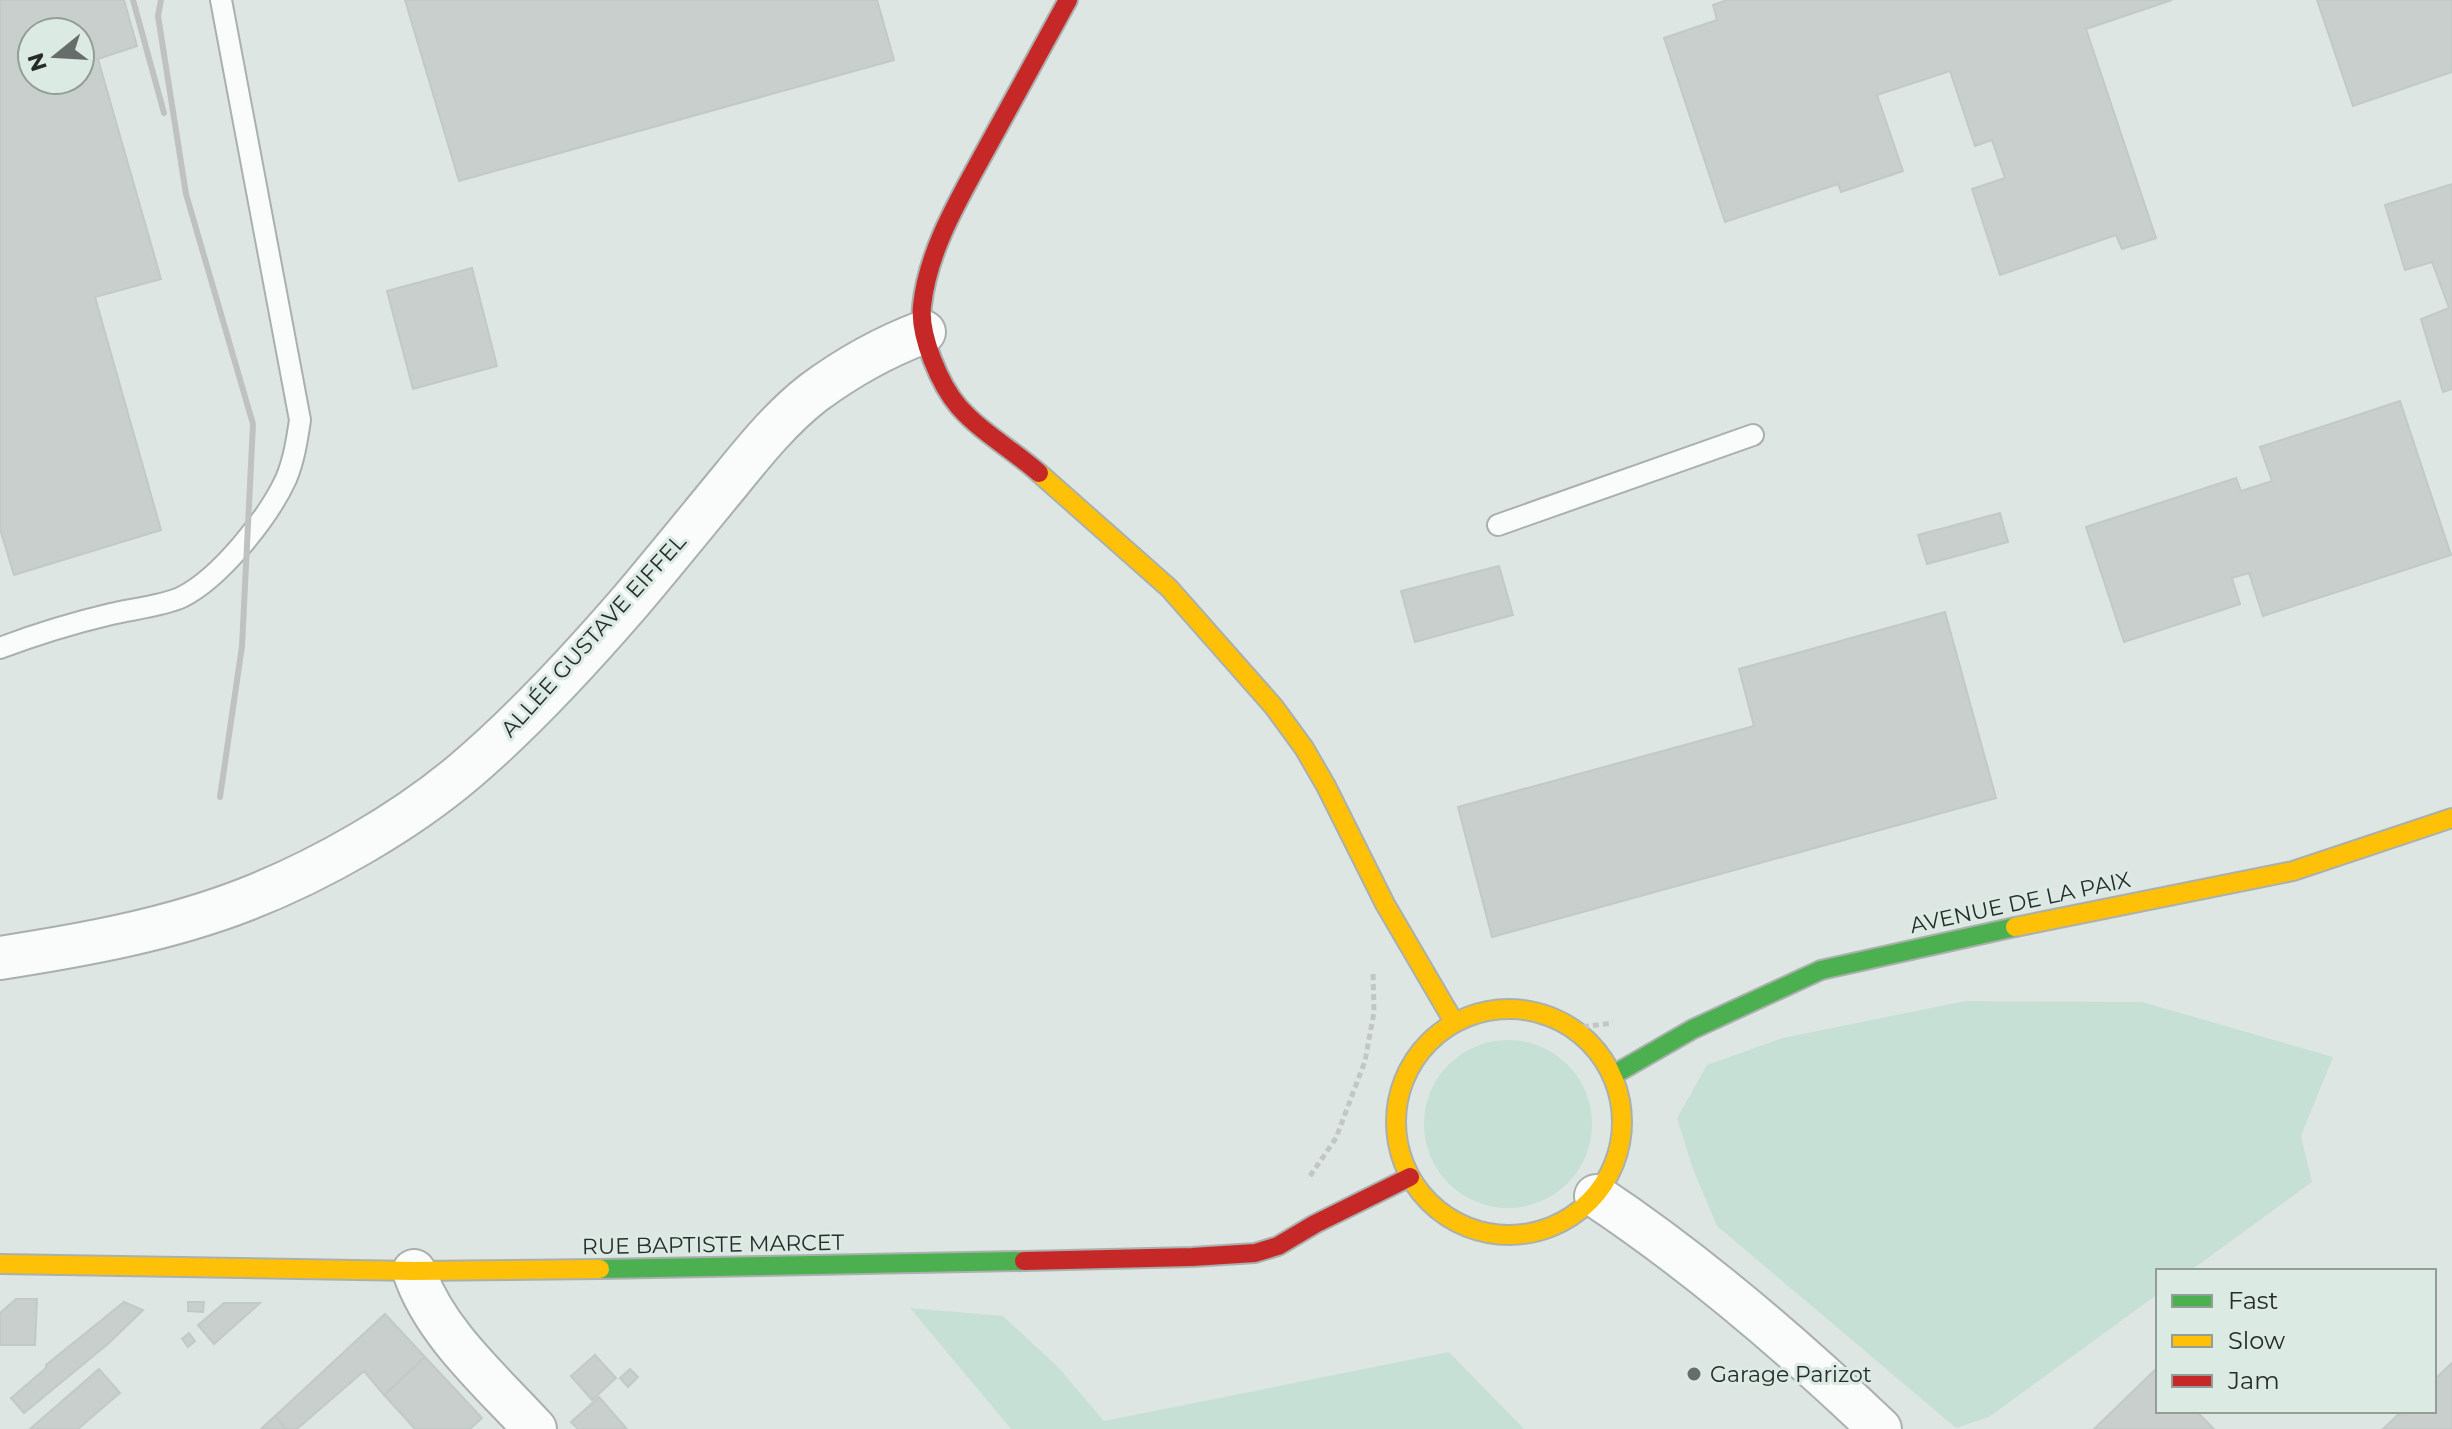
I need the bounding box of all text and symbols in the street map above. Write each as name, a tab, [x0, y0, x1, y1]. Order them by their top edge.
north arrow	[16, 16, 96, 96]
text: N	[22, 49, 53, 75]
street label: ALLÉE GUSTAVE EIFFEL	[495, 528, 692, 742]
street label: AVENUE DE LA PAIX	[1907, 866, 2133, 939]
street label: RUE BAPTISTE MARCET	[582, 1229, 845, 1260]
legend	[2156, 1269, 2436, 1413]
text: Fast	[2228, 1286, 2279, 1315]
text: Slow	[2228, 1326, 2285, 1355]
place label: Garage Parizot	[1710, 1361, 1872, 1388]
marker: Garage Parizot	[1685, 1365, 1703, 1383]
text: Jam	[2227, 1366, 2280, 1395]

